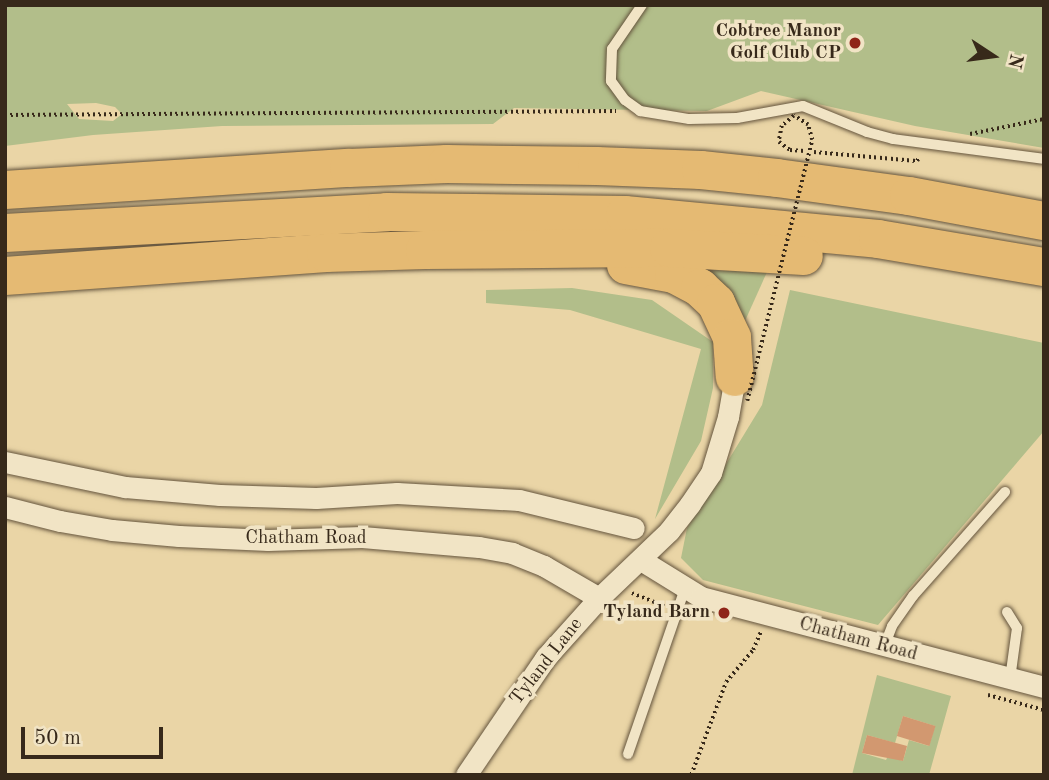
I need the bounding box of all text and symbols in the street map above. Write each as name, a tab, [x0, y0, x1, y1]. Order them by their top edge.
place label: Cobtree Manor Golf Club CP	[715, 21, 841, 65]
north arrow	[958, 21, 1028, 91]
marker: Cobtree Manor Golf Club CP	[847, 35, 863, 51]
text: N	[1003, 52, 1025, 70]
street label: Chatham Road	[245, 528, 367, 550]
place label: Tyland Barn	[603, 602, 710, 624]
marker: Tyland Barn	[716, 605, 732, 621]
street label: Chatham Road	[796, 613, 920, 667]
street label: Tyland Lane	[506, 614, 588, 710]
scale bar	[24, 714, 166, 758]
text: 50 m	[34, 728, 81, 749]

